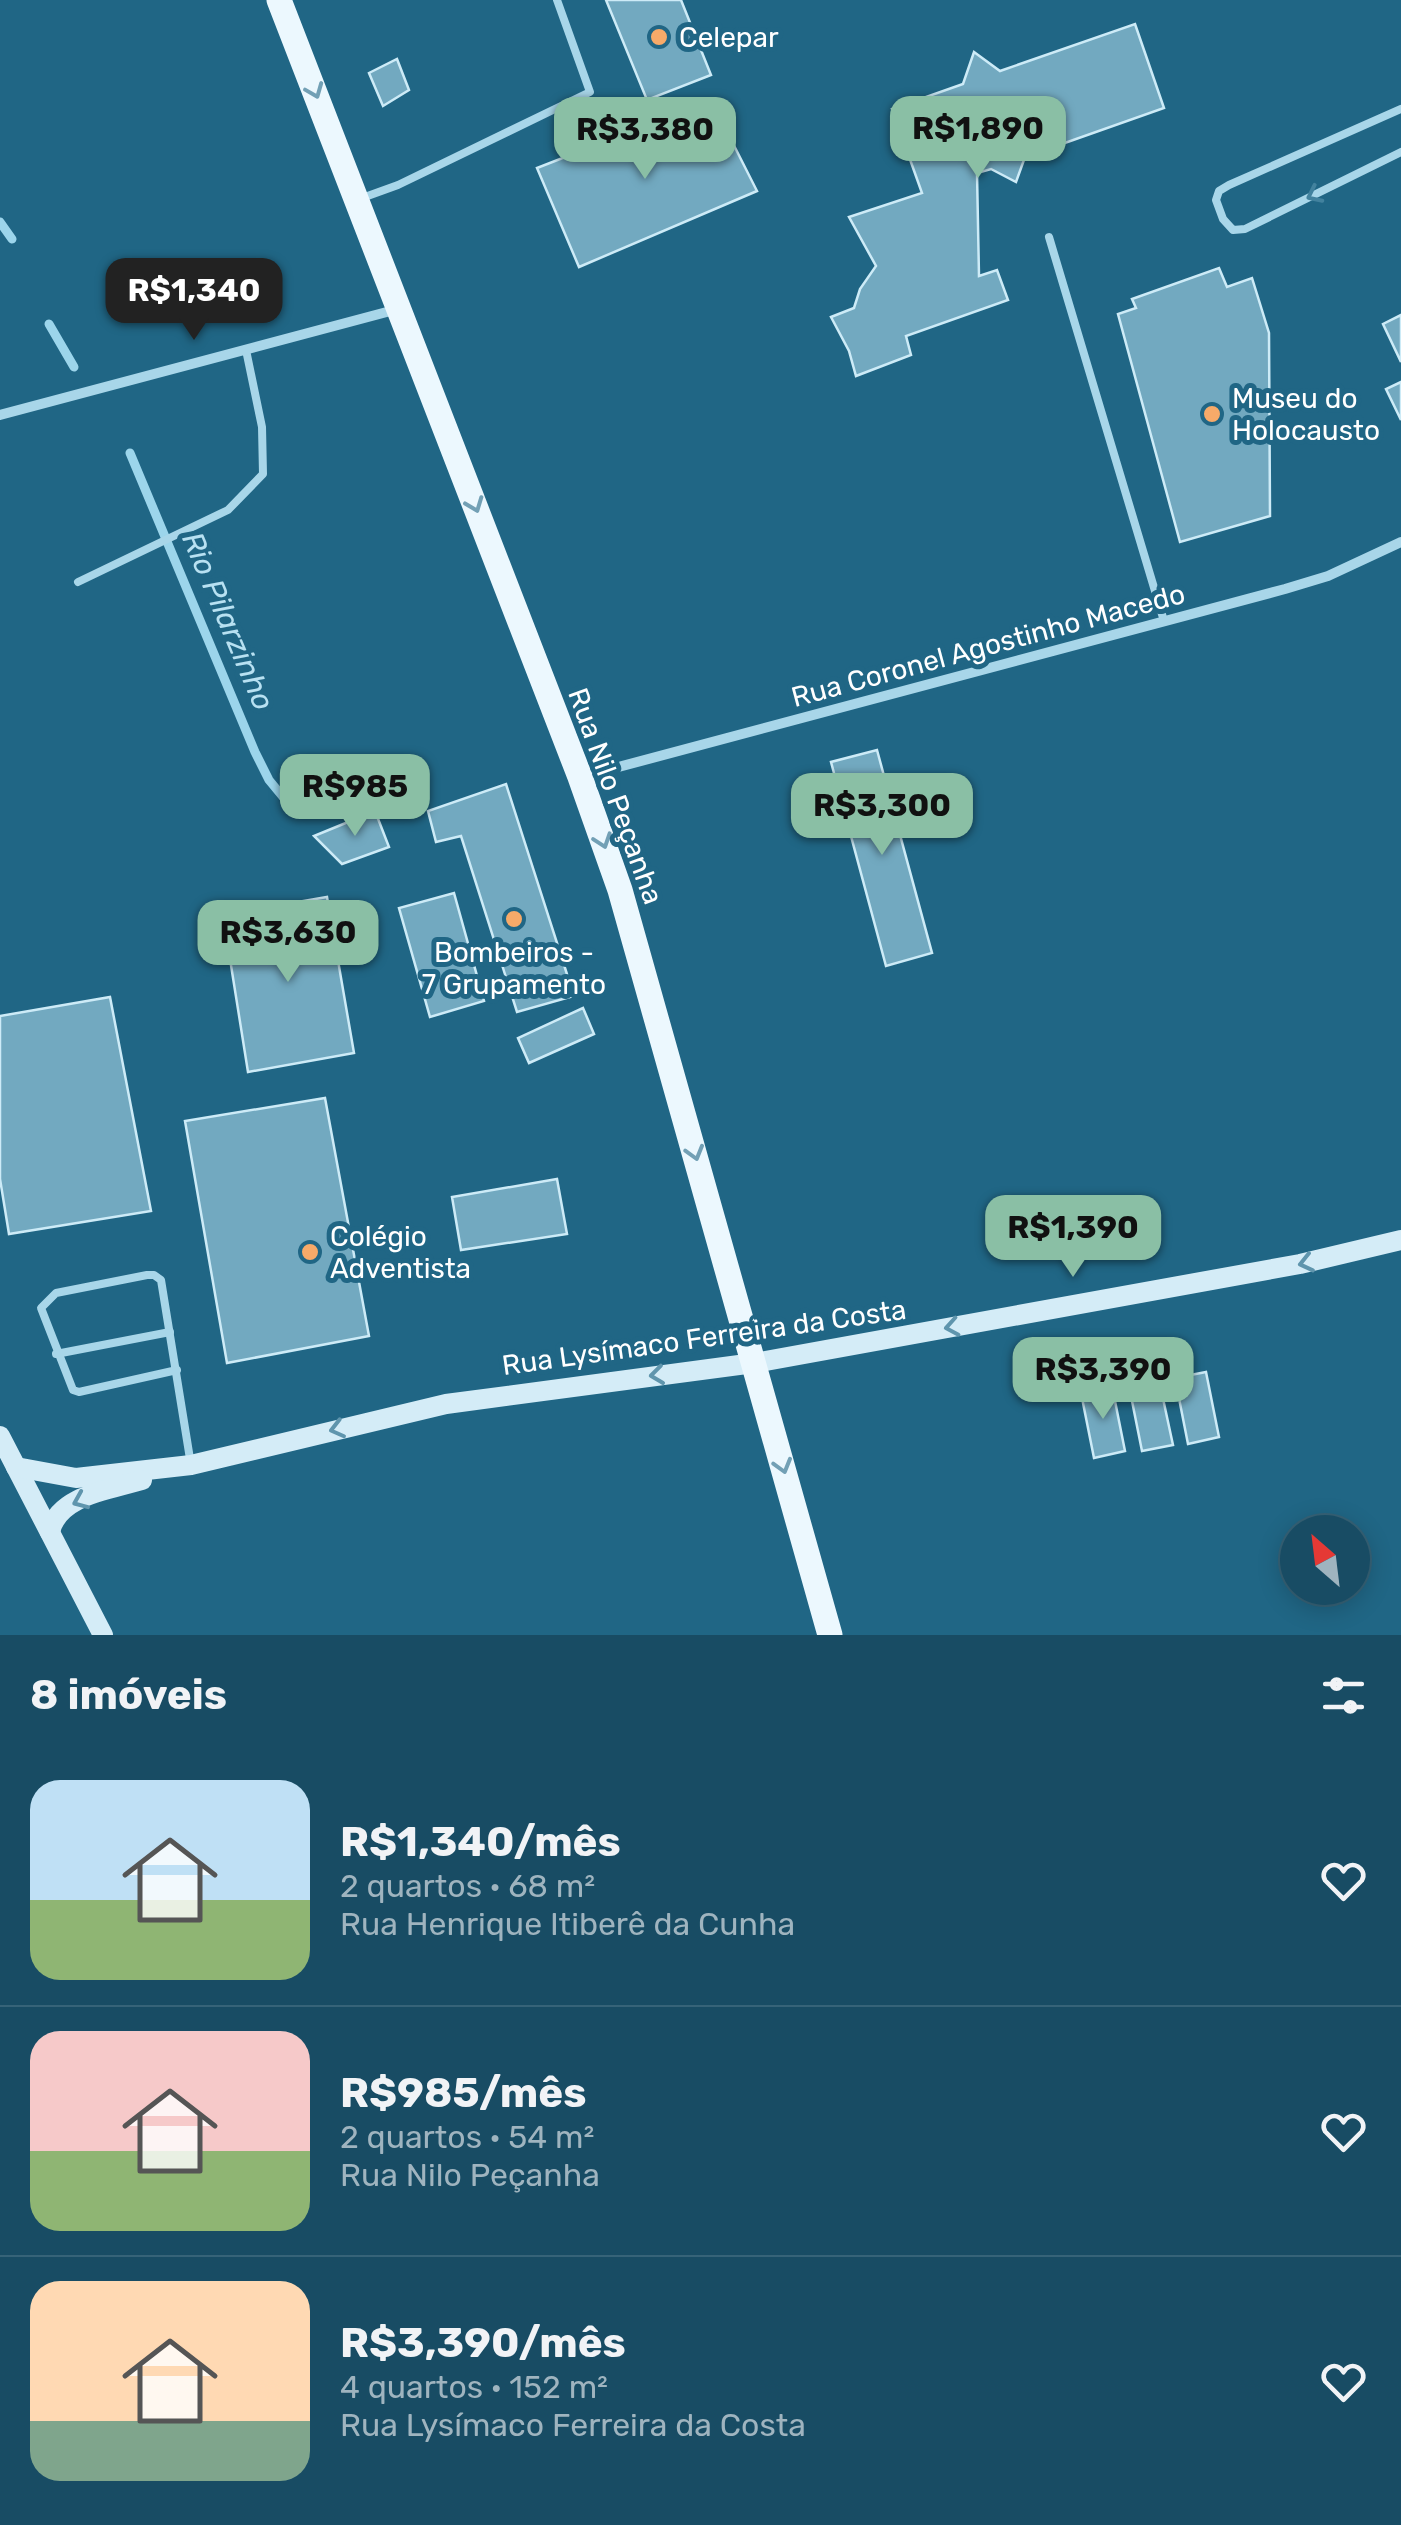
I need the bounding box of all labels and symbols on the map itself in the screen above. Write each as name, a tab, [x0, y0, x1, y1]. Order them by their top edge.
place label: Celepar	[679, 21, 779, 54]
marker: Celepar	[648, 26, 670, 48]
one-way arrow	[303, 81, 323, 98]
pin: R$1,890	[886, 96, 1070, 181]
pin: R$3,380	[553, 97, 737, 182]
one-way arrow	[1306, 183, 1324, 203]
pin: R$1,340	[102, 258, 286, 343]
place label: Museu do Holocausto	[1232, 382, 1380, 447]
marker: Museu do Holocausto	[1201, 403, 1223, 425]
one-way arrow	[463, 495, 484, 512]
water label: Rio Pilarzinho	[174, 526, 282, 716]
street label: Rua Coronel Agostinho Macedo	[788, 577, 1189, 714]
street label: Rua Nilo Peçanha	[561, 684, 670, 909]
pin: R$985	[285, 754, 425, 839]
pin: R$3,300	[790, 773, 974, 858]
one-way arrow	[591, 831, 612, 849]
pin: R$3,630	[196, 900, 380, 985]
marker: Bombeiros - 7 Grupamento	[503, 908, 525, 930]
place label: Bombeiros - 7 Grupamento	[422, 936, 606, 1001]
one-way arrow	[684, 1143, 705, 1161]
pin: R$1,390	[981, 1195, 1165, 1280]
place label: Colégio Adventista	[330, 1220, 471, 1285]
marker: Colégio Adventista	[299, 1241, 321, 1263]
one-way arrow	[1298, 1251, 1315, 1272]
street label: Rua Lysímaco Ferreira da Costa	[500, 1293, 908, 1382]
one-way arrow	[944, 1316, 960, 1337]
pin: R$3,390	[1011, 1337, 1195, 1422]
one-way arrow	[649, 1364, 665, 1385]
one-way arrow	[329, 1417, 346, 1438]
one-way arrow	[771, 1456, 792, 1473]
one-way arrow	[72, 1490, 90, 1510]
north arrow	[1280, 1515, 1370, 1605]

